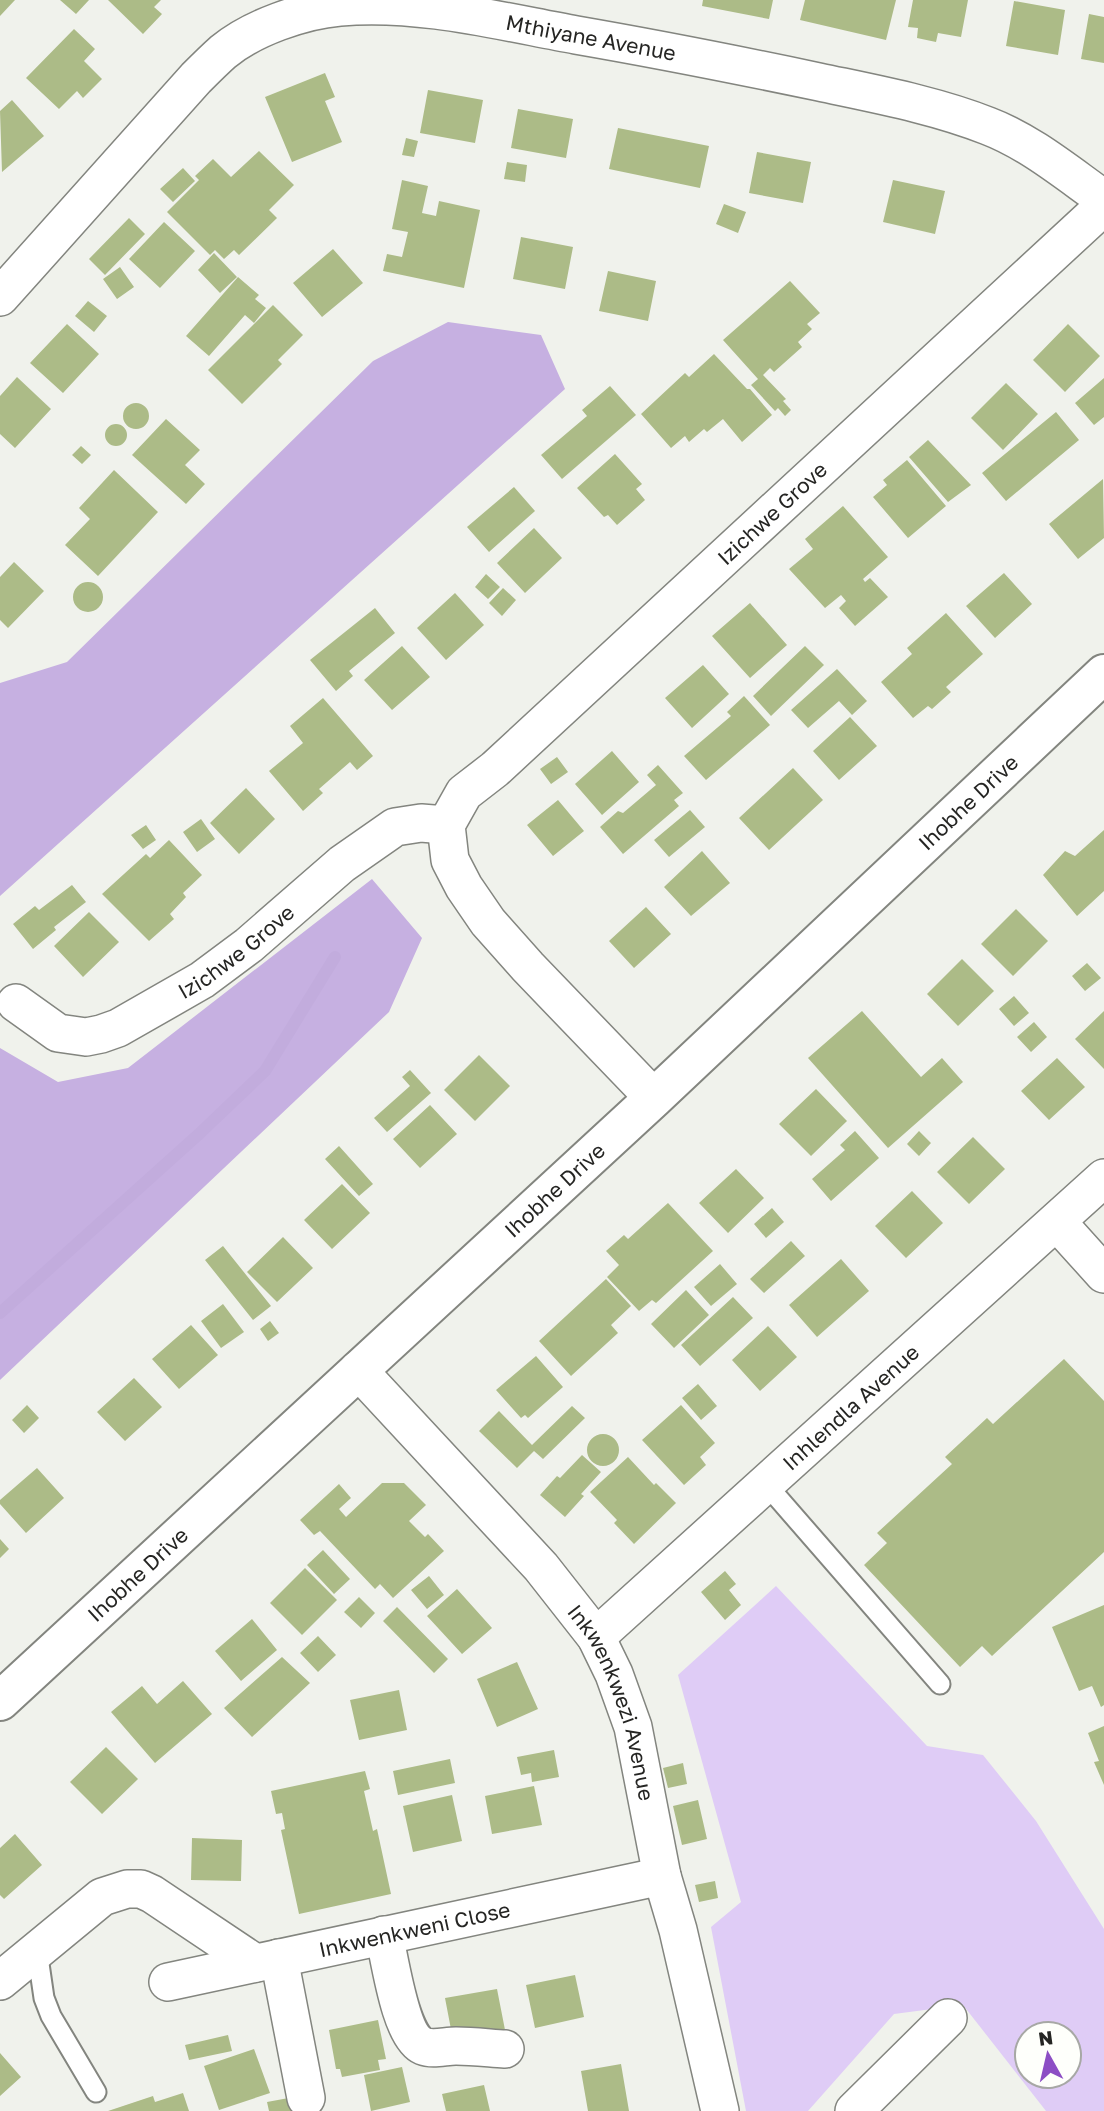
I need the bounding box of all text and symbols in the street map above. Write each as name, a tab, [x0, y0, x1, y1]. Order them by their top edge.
street label: Mthiyane Avenue	[504, 9, 678, 66]
street label: Izichwe Grove	[712, 456, 832, 570]
street label: Ihobhe Drive	[913, 749, 1023, 855]
street label: Izichwe Grove	[173, 899, 299, 1004]
street label: Ihobhe Drive	[499, 1137, 610, 1243]
street label: Inhlendla Avenue	[777, 1339, 924, 1475]
street label: Ihobhe Drive	[82, 1521, 193, 1627]
street label: Inkwenkwezi Avenue	[562, 1599, 660, 1803]
street label: Inkwenkweni Close	[316, 1896, 513, 1962]
north arrow	[1013, 2020, 1083, 2090]
text: N	[1037, 2025, 1054, 2050]

